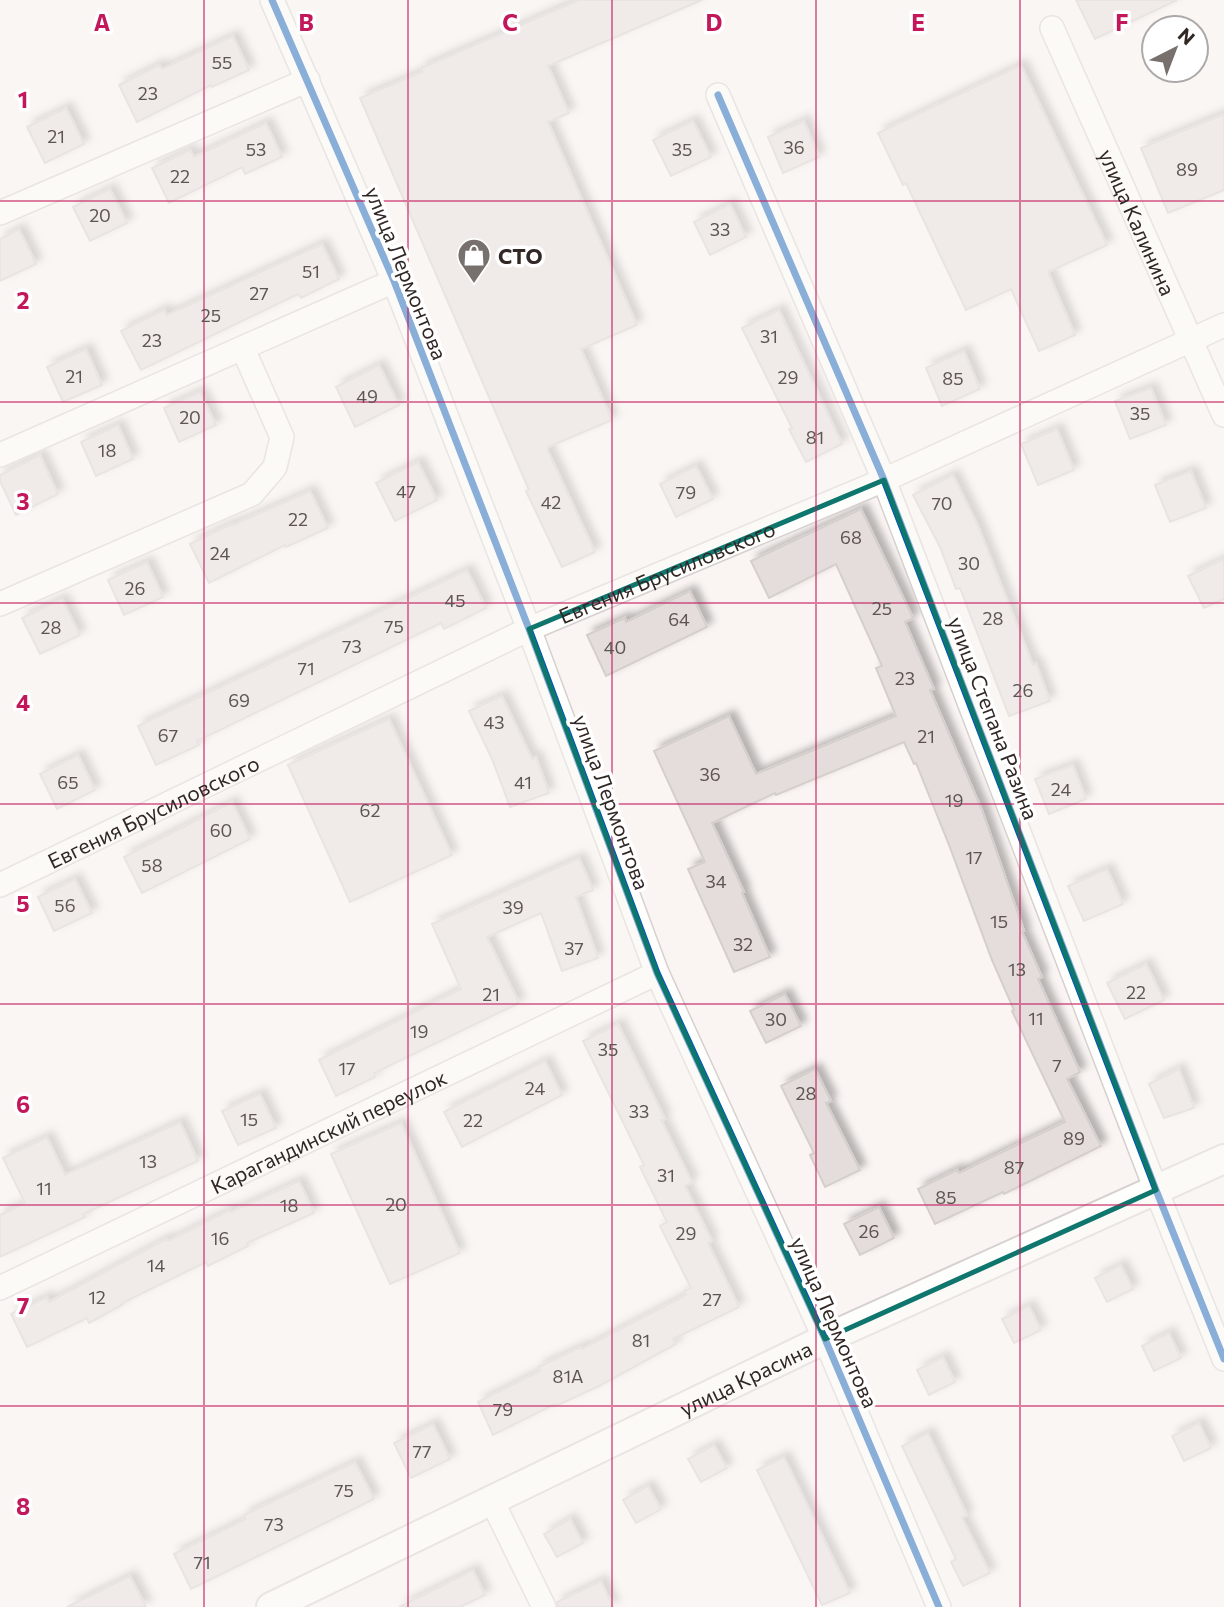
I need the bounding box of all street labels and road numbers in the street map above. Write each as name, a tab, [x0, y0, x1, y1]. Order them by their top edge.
street label: улица Калинина	[1095, 145, 1182, 299]
street label: улица Лермонтова	[361, 183, 453, 363]
street label: Евгения Брусиловского	[555, 515, 779, 628]
street label: улица Степана Разина	[944, 613, 1044, 823]
street label: улица Лермонтова	[569, 711, 655, 893]
street label: Евгения Брусиловского	[43, 749, 263, 873]
street label: Карагандинский переулок	[206, 1063, 450, 1198]
street label: улица Лермонтова	[786, 1233, 884, 1411]
street label: улица Красина	[675, 1335, 816, 1420]

